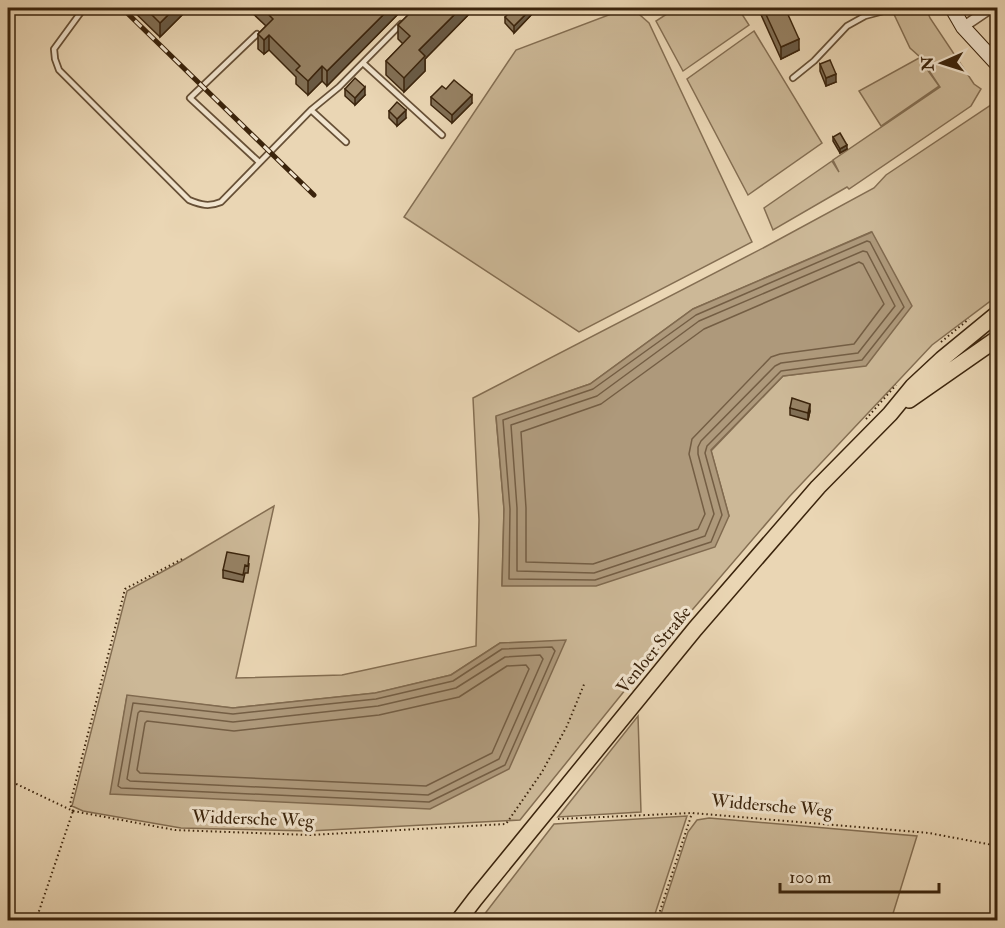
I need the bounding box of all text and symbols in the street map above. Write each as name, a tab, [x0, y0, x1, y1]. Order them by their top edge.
north arrow	[912, 33, 972, 93]
text: N	[918, 55, 938, 72]
street label: Venloer Straße	[612, 601, 697, 699]
street label: Widdersche Weg	[709, 789, 835, 823]
street label: Widdersche Weg	[191, 805, 316, 833]
scale bar	[780, 856, 939, 894]
text: 100 m	[789, 866, 832, 889]

